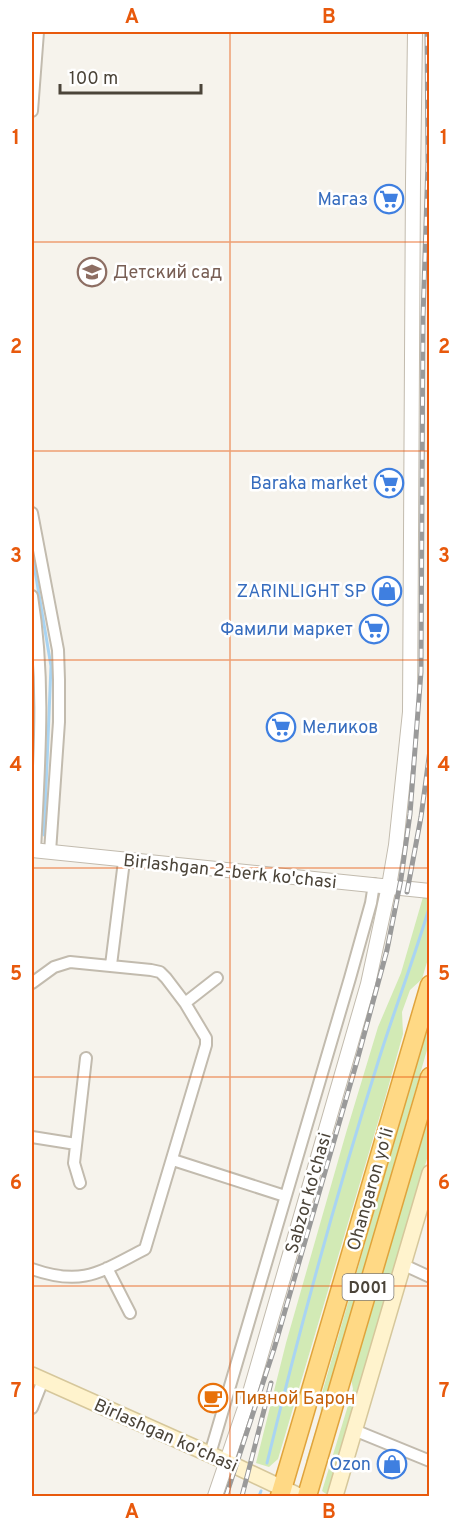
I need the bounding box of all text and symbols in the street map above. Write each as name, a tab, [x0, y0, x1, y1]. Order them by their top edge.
text: A	[125, 5, 139, 31]
text: B	[322, 5, 336, 31]
scale bar	[60, 57, 201, 95]
text: 100 m	[69, 68, 118, 91]
text: 1	[12, 126, 20, 152]
text: 1	[440, 126, 448, 152]
supermarket icon: Магаз	[373, 183, 405, 215]
place label: Магаз	[318, 189, 368, 212]
school or university icon: Детский сад	[76, 256, 108, 288]
place label: Детский сад	[113, 262, 222, 285]
text: 2	[10, 335, 22, 361]
text: 2	[438, 335, 450, 361]
supermarket icon: Baraka market	[373, 467, 405, 499]
place label: Baraka market	[250, 473, 368, 496]
text: 3	[10, 544, 22, 570]
text: 3	[438, 544, 450, 570]
shop icon: ZARINLIGHT SP	[371, 575, 403, 607]
place label: ZARINLIGHT SP	[237, 581, 366, 604]
supermarket icon: Фамили маркет	[358, 613, 390, 645]
place label: Фамили маркет	[220, 619, 353, 642]
supermarket icon: Меликов	[265, 711, 297, 743]
place label: Меликов	[302, 717, 378, 740]
text: 4	[10, 753, 22, 779]
text: 4	[438, 753, 450, 779]
street label: Birlashgan 2-berk ko'chasi	[122, 850, 338, 895]
text: 5	[10, 962, 22, 988]
text: 5	[438, 962, 450, 988]
street label: Ohangaron yoʻli	[343, 1125, 400, 1254]
street label: Sabzor ko'chasi	[281, 1130, 338, 1257]
text: 6	[10, 1171, 22, 1197]
text: 6	[438, 1171, 450, 1197]
road number: D001	[342, 1274, 394, 1300]
text: 7	[11, 1379, 21, 1405]
text: 7	[439, 1379, 449, 1405]
cafe icon: Пивной Барон	[197, 1382, 229, 1414]
place label: Пивной Барон	[234, 1388, 356, 1411]
street label: Birlashgan ko'chasi	[90, 1394, 241, 1478]
shop icon: Ozon	[376, 1448, 408, 1480]
place label: Ozon	[329, 1454, 371, 1477]
text: A	[125, 1500, 139, 1526]
text: B	[322, 1500, 336, 1526]

